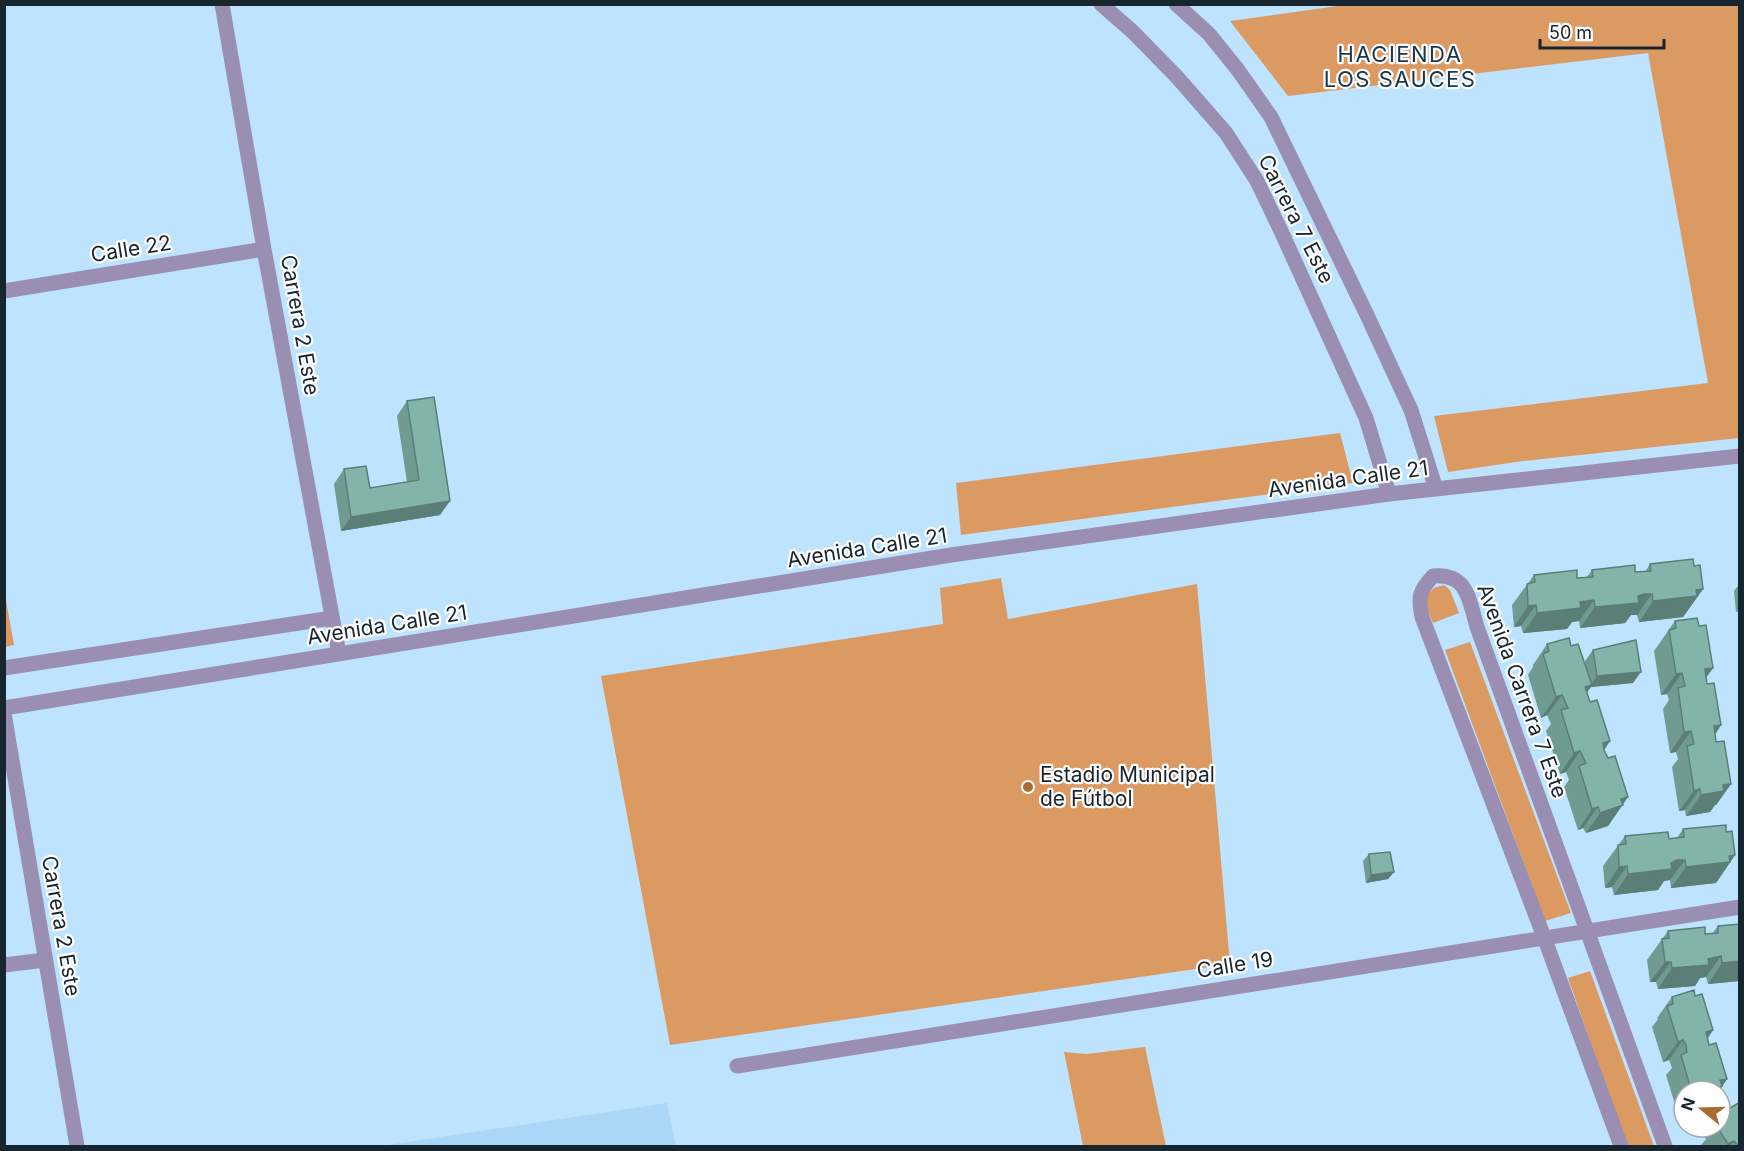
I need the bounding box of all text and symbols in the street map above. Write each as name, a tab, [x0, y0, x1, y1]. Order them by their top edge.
scale bar	[1540, 12, 1664, 50]
text: 50 m	[1549, 22, 1592, 43]
district label: HACIENDA LOS SAUCES	[1324, 41, 1476, 92]
street label: Carrera 7 Este	[1253, 150, 1340, 287]
street label: Calle 22	[89, 230, 173, 267]
street label: Carrera 2 Este	[276, 253, 325, 397]
street label: Avenida Calle 21	[1266, 455, 1430, 502]
street label: Avenida Calle 21	[785, 523, 949, 572]
street label: Avenida Carrera 7 Este	[1472, 580, 1573, 801]
street label: Avenida Calle 21	[305, 600, 469, 649]
place label: Estadio Municipal de Fútbol	[1040, 762, 1215, 811]
marker: Estadio Municipal de Fútbol	[1021, 780, 1035, 794]
street label: Carrera 2 Este	[37, 854, 86, 998]
street label: Calle 19	[1195, 946, 1275, 983]
north arrow	[1672, 1079, 1732, 1139]
text: N	[1676, 1095, 1699, 1113]

